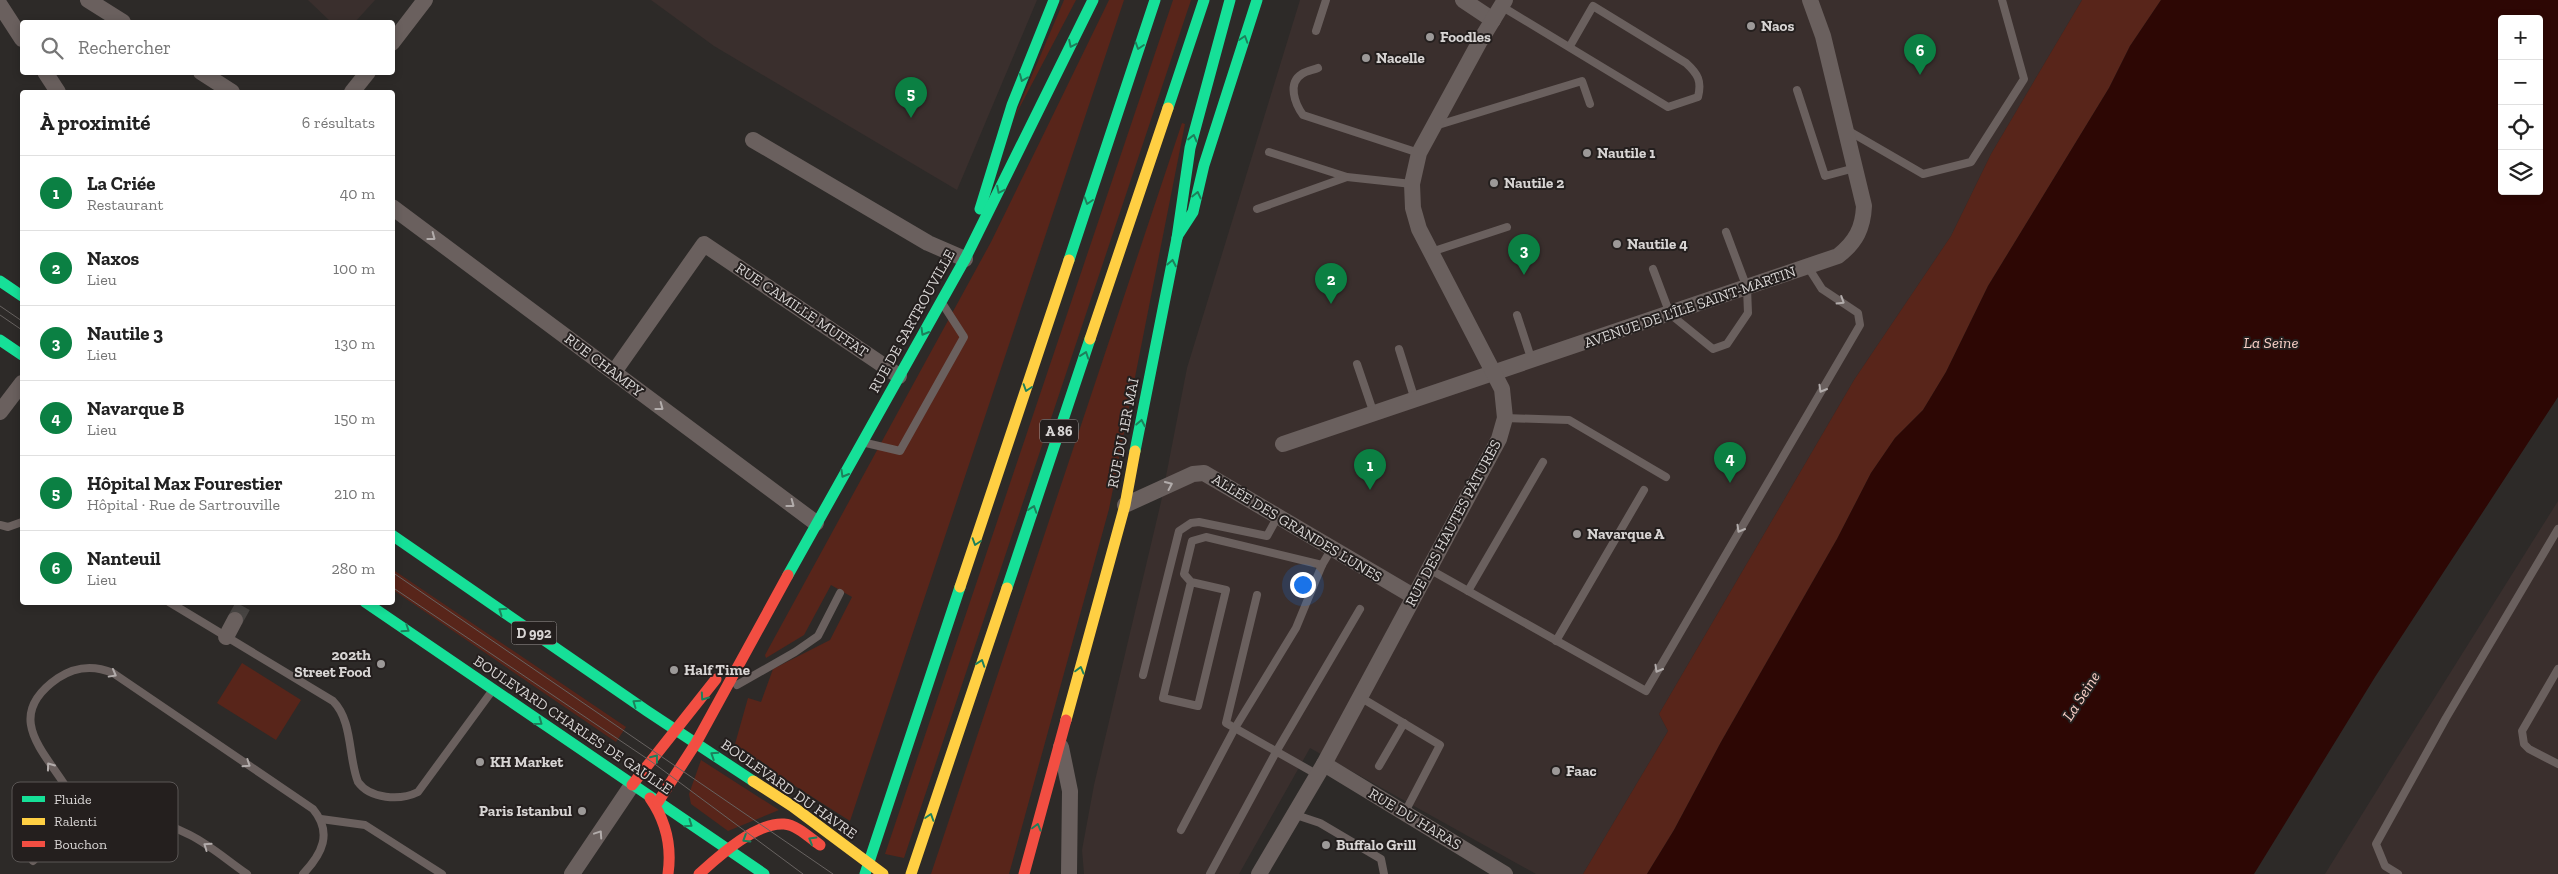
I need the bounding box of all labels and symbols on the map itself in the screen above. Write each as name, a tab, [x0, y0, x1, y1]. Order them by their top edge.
place label: Naos	[1761, 17, 1794, 35]
marker: Naos	[1745, 20, 1757, 32]
place label: Foodles	[1440, 28, 1491, 46]
marker: Foodles	[1424, 31, 1436, 43]
pin: 6	[1904, 34, 1936, 75]
one-way arrow	[1239, 35, 1249, 44]
one-way arrow	[1067, 39, 1078, 48]
one-way arrow	[1135, 42, 1145, 50]
place label: Nacelle	[1376, 49, 1425, 67]
marker: Nacelle	[1360, 52, 1372, 64]
one-way arrow	[1019, 73, 1029, 82]
pin: 5	[895, 77, 927, 118]
one-way arrow	[1187, 135, 1197, 143]
place label: Nautile 1	[1597, 144, 1655, 162]
marker: Nautile 1	[1581, 147, 1593, 159]
place label: Nautile 2	[1504, 174, 1564, 192]
marker: Nautile 2	[1488, 177, 1500, 189]
one-way arrow	[996, 185, 1006, 194]
one-way arrow	[1191, 190, 1202, 199]
one-way arrow	[1084, 196, 1094, 204]
one-way arrow	[426, 231, 435, 239]
pin: 3	[1508, 234, 1540, 275]
place label: Nautile 4	[1627, 235, 1688, 253]
marker: Nautile 4	[1611, 238, 1623, 250]
street label: RUE DE SARTROUVILLE	[865, 246, 959, 396]
street label: RUE CAMILLE MUFFAT	[732, 259, 872, 361]
one-way arrow	[1166, 259, 1176, 268]
street label: AVENUE DE L'ÎLE SAINT-MARTIN	[1582, 262, 1798, 352]
pin: 2	[1315, 263, 1347, 304]
one-way arrow	[1835, 295, 1844, 304]
one-way arrow	[921, 327, 931, 336]
street label: RUE CHAMPY	[561, 330, 648, 401]
water label: La Seine	[2244, 333, 2298, 352]
one-way arrow	[1079, 351, 1089, 359]
street label: RUE DU 1ER MAI	[1104, 376, 1143, 490]
one-way arrow	[1022, 383, 1032, 392]
one-way arrow	[1819, 383, 1829, 392]
one-way arrow	[654, 401, 664, 410]
one-way arrow	[1135, 418, 1145, 427]
road number: A 86	[1040, 420, 1078, 442]
street label: RUE DES HAUTES PÂTURES	[1401, 437, 1505, 609]
pin: 4	[1714, 442, 1746, 483]
pin: 1	[1354, 449, 1386, 490]
one-way arrow	[841, 468, 851, 477]
street label: ALLÉE DES GRANDES LUNES	[1209, 470, 1385, 586]
one-way arrow	[1164, 480, 1173, 491]
one-way arrow	[785, 498, 795, 507]
one-way arrow	[1027, 505, 1037, 513]
one-way arrow	[1737, 524, 1747, 533]
place label: Navarque A	[1587, 525, 1665, 543]
marker: Navarque A	[1571, 528, 1583, 540]
one-way arrow	[972, 538, 982, 546]
your location	[1290, 572, 1316, 598]
one-way arrow	[499, 608, 508, 617]
road number: D 992	[512, 622, 556, 644]
one-way arrow	[400, 623, 409, 632]
place label: 202th Street Food	[294, 646, 371, 681]
street label: BOULEVARD CHARLES DE GAULLE	[470, 652, 676, 798]
marker: 202th Street Food	[375, 658, 387, 670]
one-way arrow	[976, 659, 986, 667]
place label: Half Time	[684, 661, 750, 679]
marker: Half Time	[668, 664, 680, 676]
one-way arrow	[1655, 664, 1665, 673]
one-way arrow	[1074, 666, 1085, 675]
one-way arrow	[107, 667, 116, 677]
water label: La Seine	[2058, 668, 2104, 724]
one-way arrow	[701, 691, 710, 701]
one-way arrow	[632, 700, 642, 709]
one-way arrow	[533, 716, 543, 725]
street label: BOULEVARD DU HAVRE	[718, 735, 861, 843]
one-way arrow	[710, 752, 720, 761]
place label: KH Market	[490, 753, 564, 771]
one-way arrow	[649, 755, 657, 764]
marker: KH Market	[474, 756, 486, 768]
one-way arrow	[241, 758, 251, 767]
one-way arrow	[47, 762, 56, 772]
place label: Faac	[1566, 762, 1597, 780]
marker: Faac	[1550, 765, 1562, 777]
legend	[12, 782, 178, 862]
street label: RUE DU HARAS	[1365, 784, 1465, 854]
text: Fluide	[54, 791, 92, 808]
place label: Paris Istanbul	[479, 802, 572, 820]
marker: Paris Istanbul	[576, 805, 588, 817]
text: Ralenti	[54, 813, 97, 830]
one-way arrow	[924, 813, 934, 821]
one-way arrow	[683, 818, 693, 827]
one-way arrow	[1031, 823, 1042, 831]
one-way arrow	[593, 830, 602, 839]
one-way arrow	[743, 832, 752, 842]
text: Bouchon	[54, 836, 107, 853]
one-way arrow	[808, 836, 817, 846]
place label: Buffalo Grill	[1336, 836, 1416, 854]
marker: Buffalo Grill	[1320, 839, 1332, 851]
one-way arrow	[203, 843, 213, 852]

